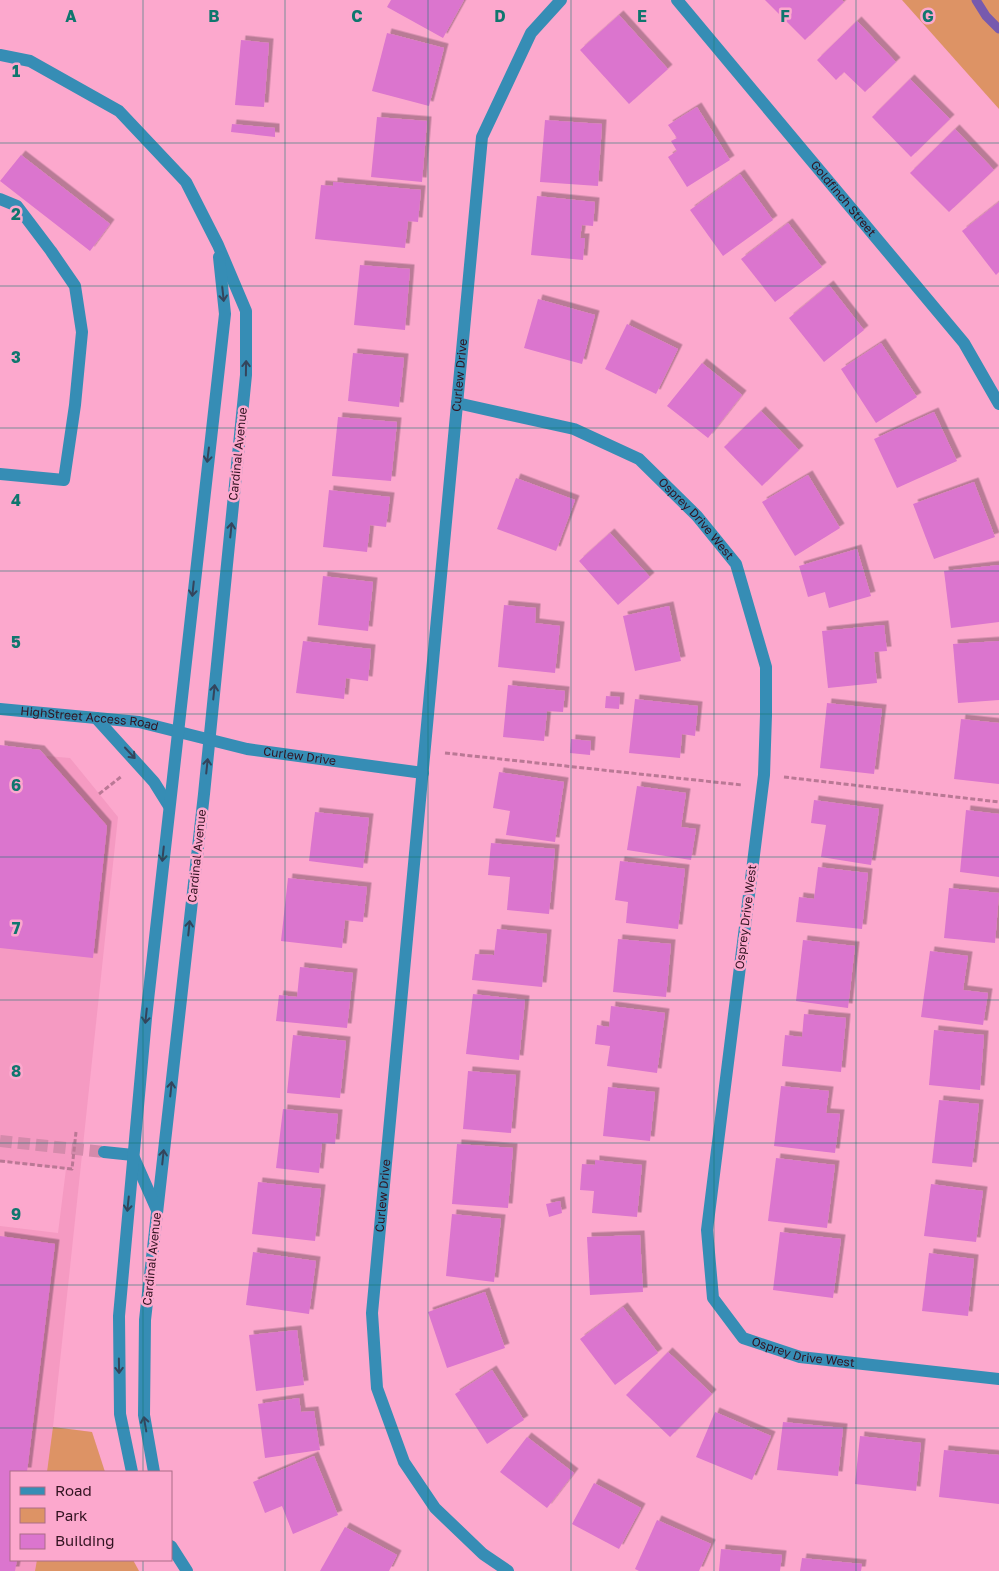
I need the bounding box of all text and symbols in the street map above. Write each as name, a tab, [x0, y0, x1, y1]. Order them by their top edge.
text: A	[65, 6, 77, 26]
text: B	[208, 6, 220, 26]
text: C	[351, 6, 363, 26]
text: D	[494, 6, 506, 26]
text: E	[637, 6, 647, 26]
text: F	[780, 6, 790, 26]
text: G	[922, 6, 934, 26]
text: 1	[12, 61, 20, 81]
street label: Goldfinch Street	[808, 157, 880, 239]
text: 2	[11, 204, 21, 224]
one-way arrow	[218, 286, 228, 302]
street label: Curlew Drive	[448, 338, 470, 412]
text: 3	[11, 347, 21, 367]
one-way arrow	[241, 360, 251, 376]
street label: Cardinal Avenue	[225, 407, 250, 501]
one-way arrow	[203, 447, 213, 463]
street label: Osprey Drive West	[655, 474, 737, 563]
text: 4	[11, 490, 21, 510]
one-way arrow	[226, 522, 235, 538]
one-way arrow	[188, 581, 198, 597]
text: 5	[11, 632, 21, 652]
one-way arrow	[209, 684, 219, 700]
street label: HighStreet Access Road	[20, 703, 160, 734]
street label: Curlew Drive	[262, 743, 337, 768]
one-way arrow	[124, 747, 136, 760]
one-way arrow	[202, 759, 212, 775]
text: 6	[11, 775, 21, 795]
street label: Cardinal Avenue	[184, 809, 209, 903]
one-way arrow	[158, 846, 168, 862]
street label: Osprey Drive West	[732, 863, 759, 970]
text: 7	[12, 918, 21, 938]
one-way arrow	[184, 920, 194, 936]
one-way arrow	[141, 1007, 151, 1023]
text: 8	[11, 1061, 21, 1081]
one-way arrow	[166, 1082, 176, 1098]
one-way arrow	[158, 1149, 168, 1165]
street label: Curlew Drive	[372, 1158, 393, 1233]
one-way arrow	[123, 1195, 133, 1211]
text: 9	[11, 1204, 21, 1224]
street label: Cardinal Avenue	[139, 1212, 164, 1306]
street label: Osprey Drive West	[750, 1333, 856, 1370]
one-way arrow	[115, 1358, 124, 1374]
one-way arrow	[140, 1417, 150, 1433]
legend	[10, 1471, 172, 1561]
text: Road	[55, 1481, 92, 1499]
text: Park	[55, 1506, 88, 1524]
text: Building	[55, 1531, 115, 1549]

